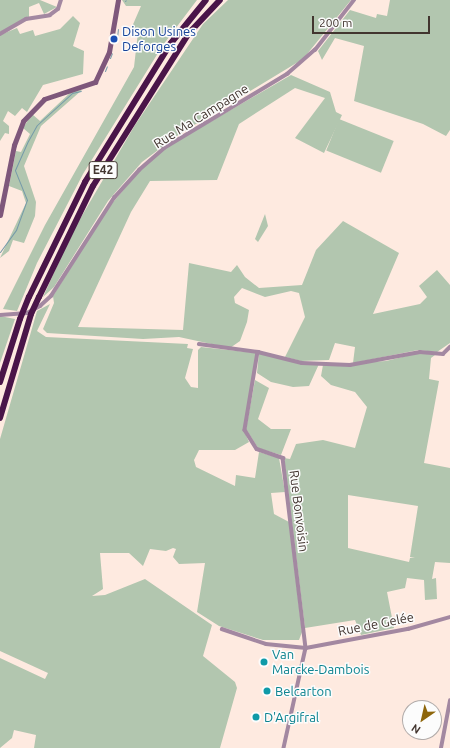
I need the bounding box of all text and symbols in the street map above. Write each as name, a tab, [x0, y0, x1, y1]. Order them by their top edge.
scale bar	[314, 8, 432, 34]
text: 200 m	[319, 16, 352, 29]
place label: Dison Usines Deforges	[122, 24, 196, 55]
marker: Dison Usines Deforges	[109, 34, 119, 44]
street label: Rue Ma Campagne	[151, 81, 251, 151]
road number: E42	[88, 160, 118, 180]
street label: Rue Bonvoisin	[286, 469, 312, 553]
street label: Rue de Gelée	[337, 609, 415, 639]
place label: Van Marcke-Dambois	[272, 647, 369, 678]
marker: Van Marcke-Dambois	[259, 657, 269, 667]
place label: Belcarton	[275, 683, 332, 699]
marker: Belcarton	[262, 686, 272, 696]
north arrow	[402, 700, 442, 740]
place label: D'Argifral	[264, 709, 319, 725]
marker: D'Argifral	[251, 712, 261, 722]
text: N	[409, 722, 423, 736]

